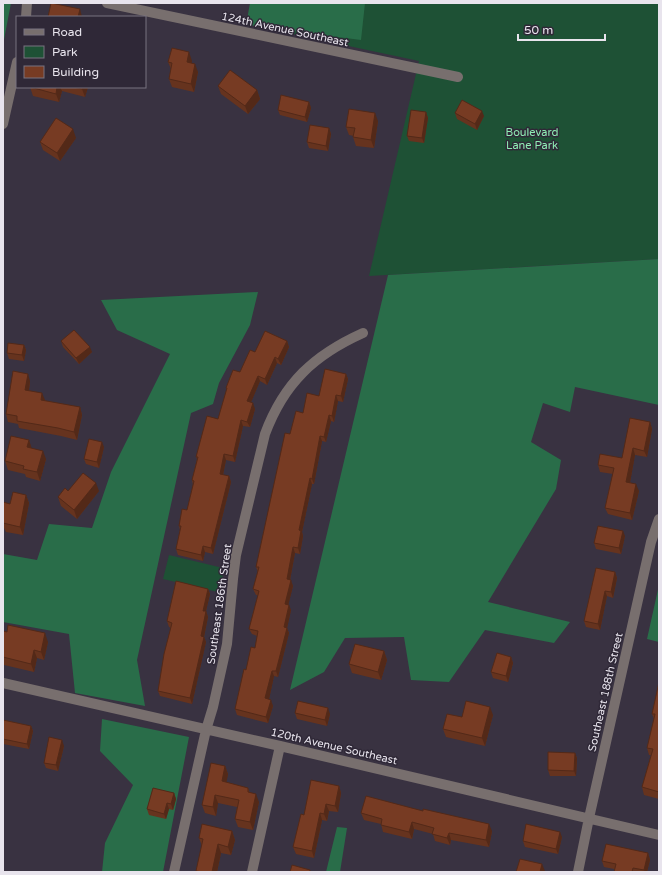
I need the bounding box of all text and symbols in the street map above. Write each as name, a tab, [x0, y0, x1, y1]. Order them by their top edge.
street label: 124th Avenue Southeast	[220, 10, 350, 49]
legend	[16, 16, 146, 88]
scale bar	[518, 16, 605, 42]
text: 50 m	[524, 23, 553, 37]
text: Road	[52, 25, 82, 39]
text: Park	[52, 45, 78, 59]
text: Building	[52, 65, 99, 79]
park label: Boulevard Lane Park	[506, 126, 558, 152]
street label: Southeast 186th Street	[205, 543, 234, 665]
street label: Southeast 188th Street	[585, 631, 626, 753]
street label: 120th Avenue Southeast	[269, 726, 399, 767]

